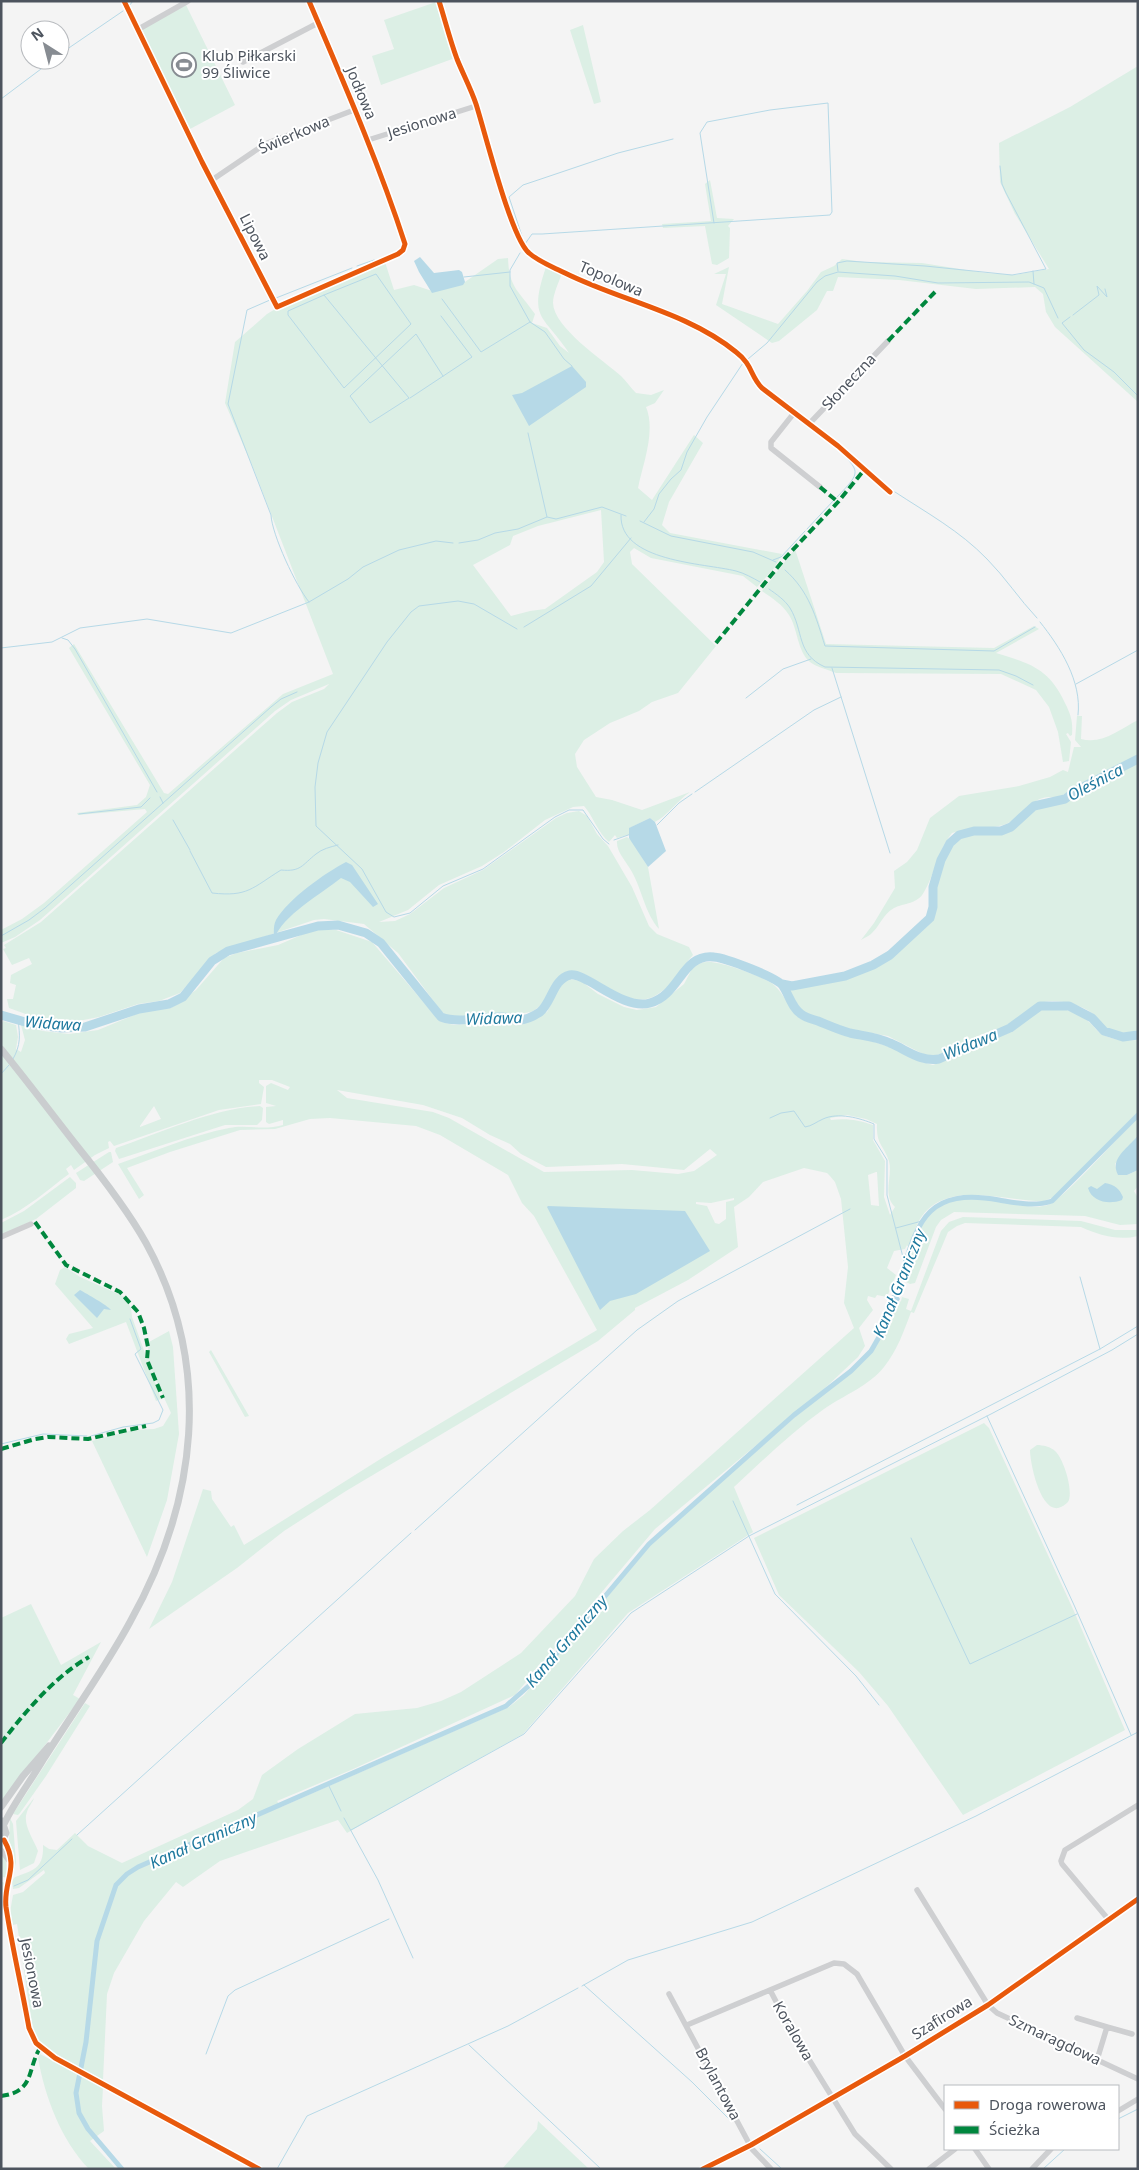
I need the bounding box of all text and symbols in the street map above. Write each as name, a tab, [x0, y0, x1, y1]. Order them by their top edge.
north arrow	[20, 20, 70, 70]
text: N	[27, 23, 47, 45]
place label: Klub Piłkarski 99 Śliwice	[202, 45, 296, 82]
sports icon: Klub Piłkarski 99 Śliwice	[171, 52, 197, 78]
street label: Jodłowa	[341, 61, 382, 122]
street label: Jesionowa	[383, 102, 459, 143]
street label: Świerkowa	[255, 110, 332, 158]
street label: Lipowa	[236, 210, 276, 263]
street label: Topolowa	[576, 256, 646, 300]
street label: Słoneczna	[817, 349, 880, 414]
water label: Oleśnica	[1063, 758, 1127, 806]
water label: Widawa	[465, 1006, 523, 1030]
water label: Widawa	[24, 1010, 82, 1036]
water label: Widawa	[940, 1023, 1000, 1065]
water label: Kanał Graniczny	[867, 1224, 931, 1341]
water label: Kanał Graniczny	[520, 1589, 613, 1692]
water label: Kanał Graniczny	[146, 1806, 261, 1873]
street label: Jesionowa	[16, 1934, 50, 2010]
street label: Szafirowa	[908, 1991, 975, 2044]
street label: Koralowa	[769, 1997, 819, 2064]
street label: Szmaragdowa	[1006, 2009, 1105, 2069]
street label: Brylantowa	[691, 2044, 746, 2123]
legend	[944, 2085, 1119, 2150]
text: Droga rowerowa	[989, 2094, 1106, 2114]
text: Ścieżka	[989, 2119, 1040, 2139]

